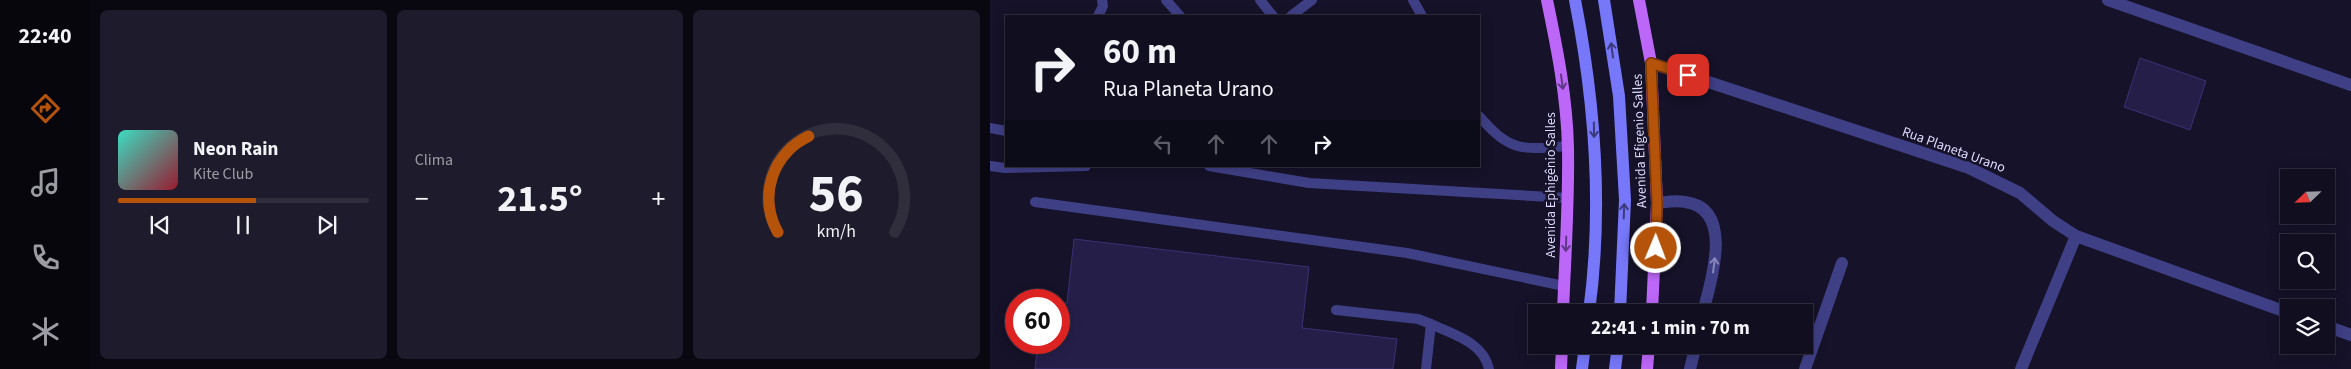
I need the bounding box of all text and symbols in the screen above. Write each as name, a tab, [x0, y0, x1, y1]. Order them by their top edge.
text: 22:40	[18, 20, 72, 52]
text: 60 m	[1103, 27, 1177, 77]
icon: right	[1020, 35, 1085, 100]
one-way arrow	[1607, 42, 1617, 58]
pin	[1667, 54, 1709, 96]
icon: arrive	[1674, 61, 1702, 89]
text: Rua Planeta Urano	[1103, 73, 1274, 105]
street label: Avenida Efigenio Salles	[1628, 73, 1652, 208]
one-way arrow	[1557, 74, 1567, 90]
icon: directions	[28, 91, 63, 126]
street label: Avenida Ephigênio Salles	[1541, 112, 1561, 258]
one-way arrow	[1589, 122, 1598, 138]
street label: Rua Planeta Urano	[1899, 122, 2008, 178]
icon: left	[1149, 130, 1177, 158]
icon: ahead	[1202, 130, 1230, 158]
icon: ahead	[1255, 130, 1283, 158]
icon: right	[1308, 130, 1336, 158]
text: Neon Rain	[193, 136, 278, 163]
text: Clima	[415, 149, 453, 171]
text: 56	[809, 158, 864, 232]
text: Kite Club	[193, 163, 253, 185]
icon: music	[28, 165, 63, 200]
north arrow	[2280, 169, 2335, 224]
map controls	[2280, 169, 2335, 354]
text: 21.5°	[497, 172, 583, 226]
text: −	[415, 179, 429, 219]
text: +	[651, 179, 665, 219]
one-way arrow	[1619, 204, 1629, 220]
icon: previous	[146, 211, 174, 239]
icon: pause	[229, 211, 257, 239]
icon: next	[313, 211, 341, 239]
text: km/h	[817, 219, 856, 244]
position arrow	[1629, 221, 1681, 273]
button: search	[2280, 234, 2335, 289]
one-way arrow	[1561, 236, 1571, 252]
icon: phone	[28, 240, 63, 275]
one-way arrow	[1709, 257, 1719, 273]
speed limit sign: 60	[1005, 289, 1070, 354]
button: layers	[2280, 299, 2335, 354]
icon: climate	[28, 314, 63, 349]
text: 22:41 · 1 min · 70 m	[1591, 315, 1750, 342]

